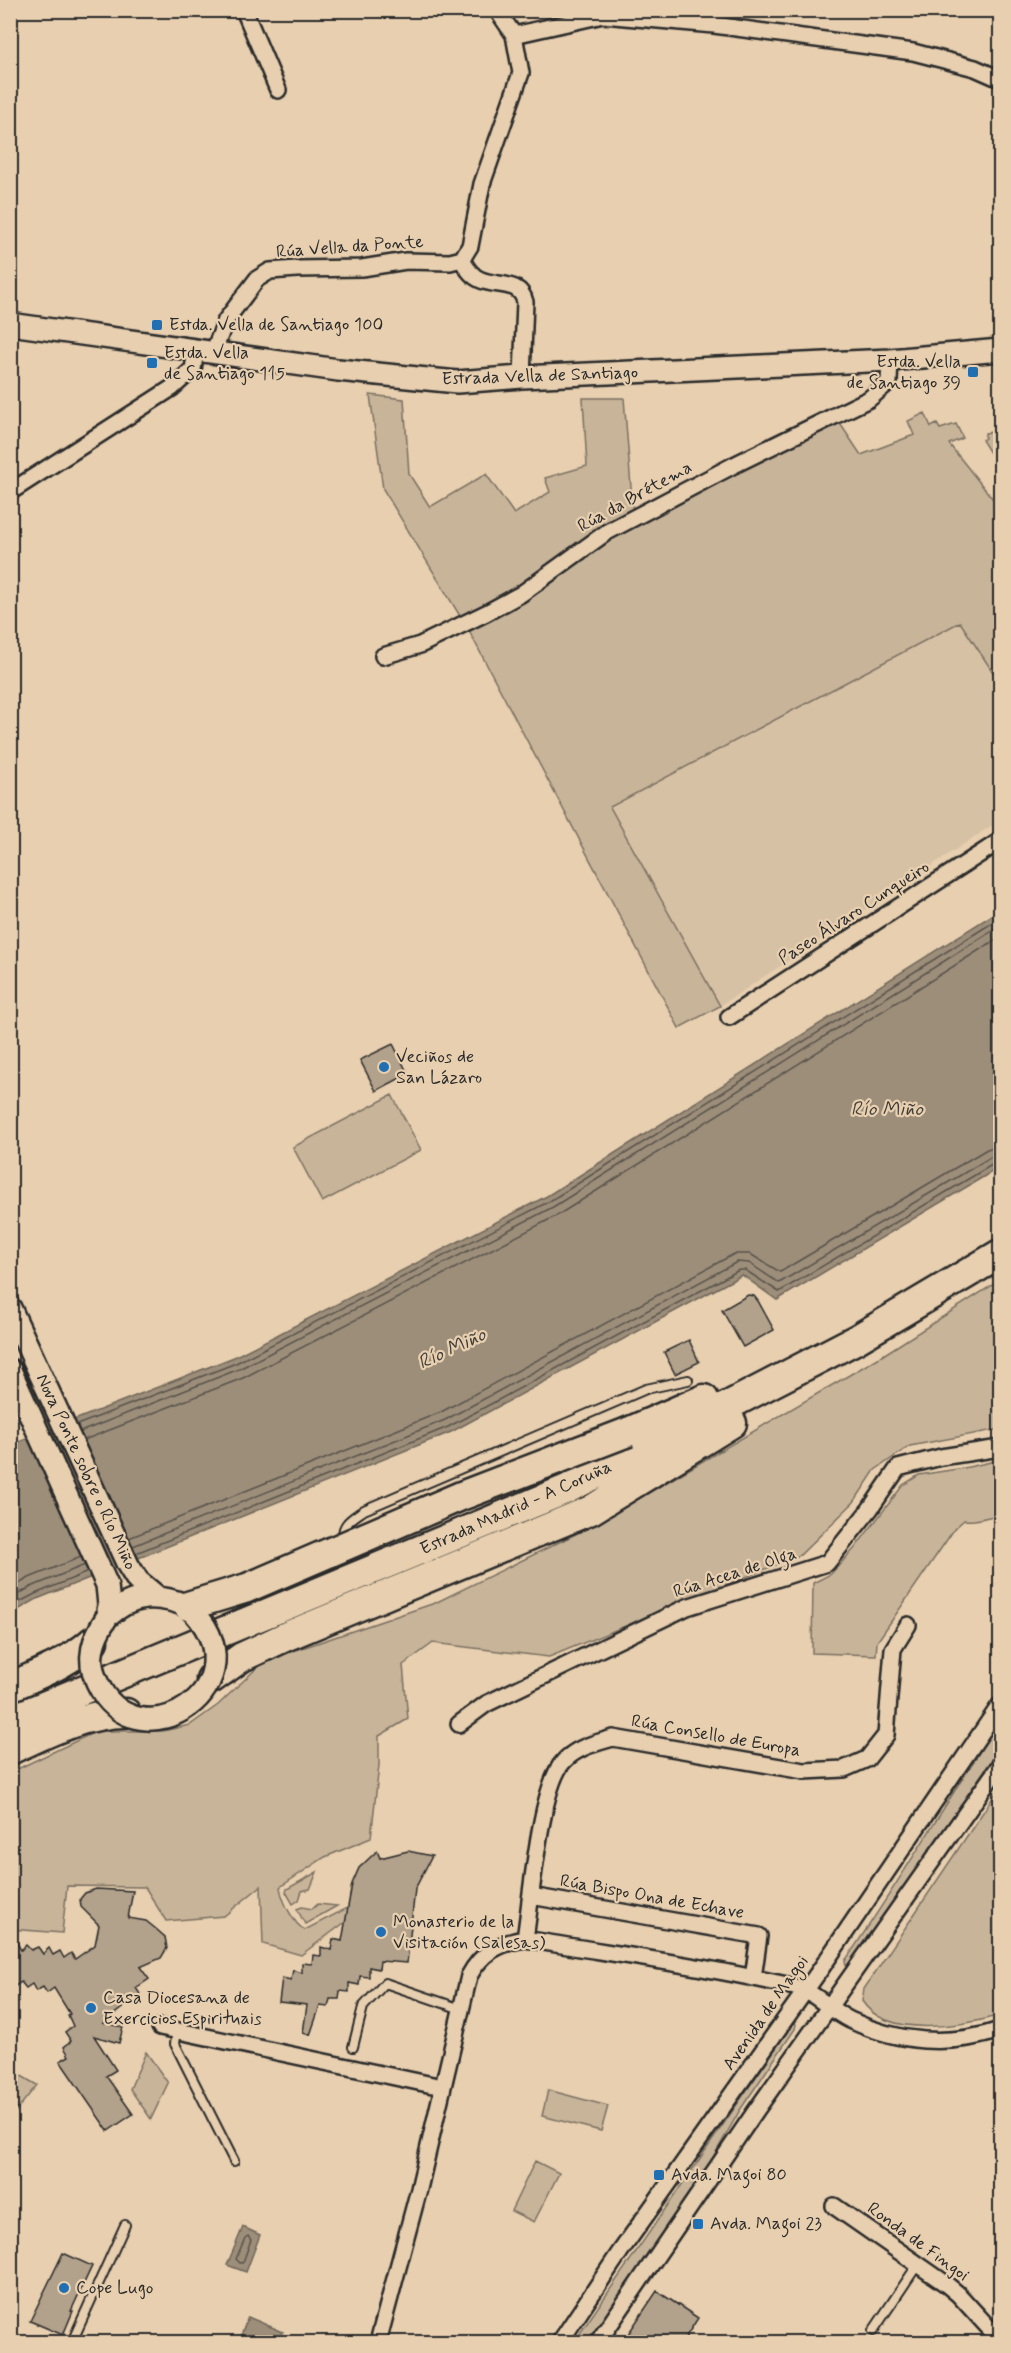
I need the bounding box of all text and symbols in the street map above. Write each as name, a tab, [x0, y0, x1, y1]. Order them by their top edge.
street label: Rúa Vella da Ponte	[275, 230, 425, 264]
place label: Estda. Vella de Santiago 100	[169, 313, 383, 337]
marker: Estda. Vella de Santiago 100	[150, 318, 164, 332]
place label: Estda. Vella de Santiago 115	[164, 341, 285, 386]
place label: Estda. Vella de Santiago 39	[847, 350, 961, 395]
marker: Estda. Vella de Santiago 115	[145, 356, 159, 370]
street label: Estrada Vella de Santiago	[442, 361, 638, 391]
marker: Estda. Vella de Santiago 39	[966, 365, 980, 379]
street label: Rúa da Brétema	[574, 456, 696, 538]
street label: Paseo Álvaro Cunqueiro	[774, 855, 934, 971]
place label: Veciños de San Lázaro	[396, 1045, 482, 1090]
marker: Veciños de San Lázaro	[377, 1060, 391, 1074]
water label: Río Miño	[851, 1096, 924, 1123]
water label: Río Miño	[414, 1321, 491, 1377]
street label: Nova Ponte sobre o Río Miño	[30, 1370, 142, 1574]
street label: Estrada Madrid - A Coruña	[416, 1455, 616, 1561]
street label: Rúa Acea de Olga	[670, 1542, 800, 1606]
street label: Rúa Consello de Europa	[629, 1709, 803, 1763]
street label: Rúa Bispo Ona de Echave	[558, 1869, 746, 1925]
place label: Monasterio de la Visitación (Salesas)	[393, 1910, 546, 1955]
marker: Monasterio de la Visitación (Salesas)	[374, 1925, 388, 1939]
street label: Avenida de Magoi	[717, 1951, 815, 2076]
place label: Casa Diocesana de Exercicios Espirituais	[103, 1986, 262, 2031]
marker: Casa Diocesana de Exercicios Espirituais	[84, 2001, 98, 2015]
place label: Avda. Magoi 80	[671, 2163, 787, 2189]
marker: Avda. Magoi 80	[652, 2168, 666, 2182]
street label: Ronda de Fingoi	[862, 2197, 974, 2287]
place label: Avda. Magoi 23	[710, 2212, 822, 2238]
marker: Avda. Magoi 23	[691, 2217, 705, 2231]
place label: Cope Lugo	[76, 2276, 154, 2300]
marker: Cope Lugo	[57, 2281, 71, 2295]

